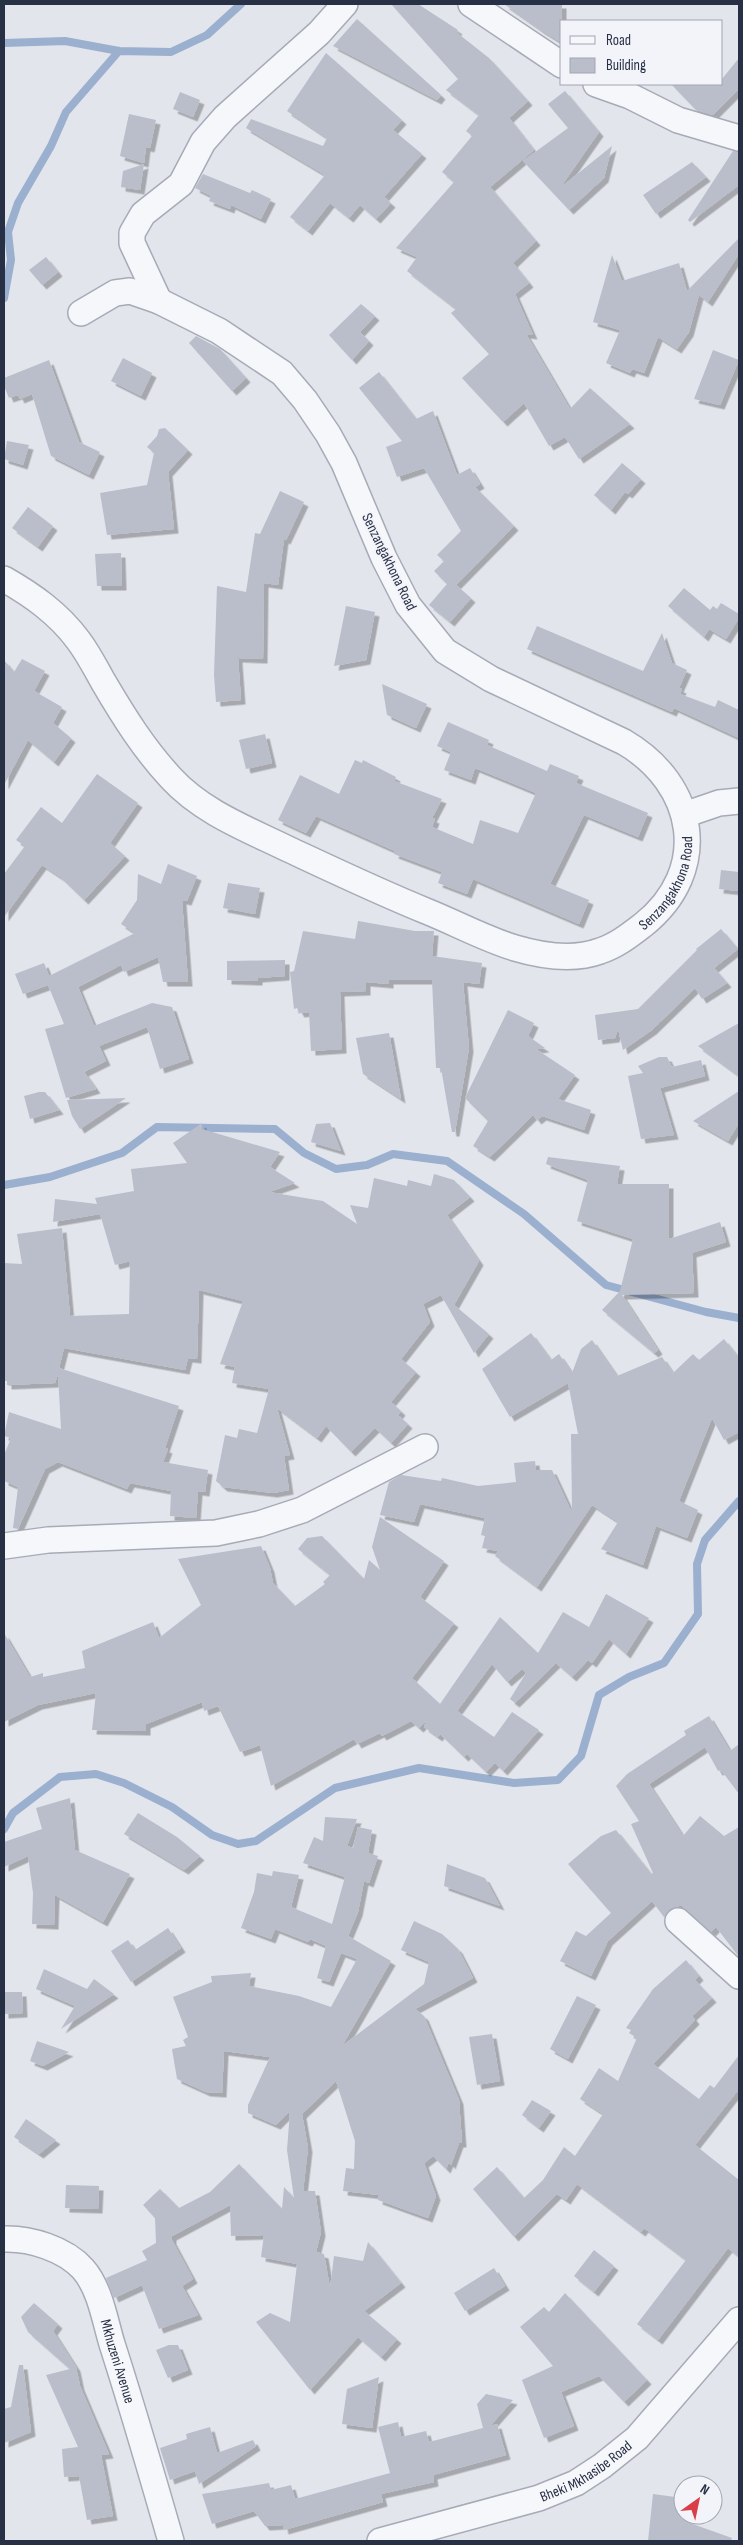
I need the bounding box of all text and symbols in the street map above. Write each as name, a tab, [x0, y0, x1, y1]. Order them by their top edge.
legend	[560, 20, 723, 85]
text: Road	[606, 31, 631, 50]
text: Building	[606, 56, 646, 75]
street label: Senzangakhona Road	[357, 510, 421, 614]
street label: Senzangakhona Road	[635, 836, 697, 934]
street label: Mkhuzeni Avenue	[96, 2317, 139, 2405]
street label: Bheki Mkhasibe Road	[537, 2436, 636, 2506]
north arrow	[673, 2475, 723, 2525]
text: N	[697, 2480, 713, 2499]

